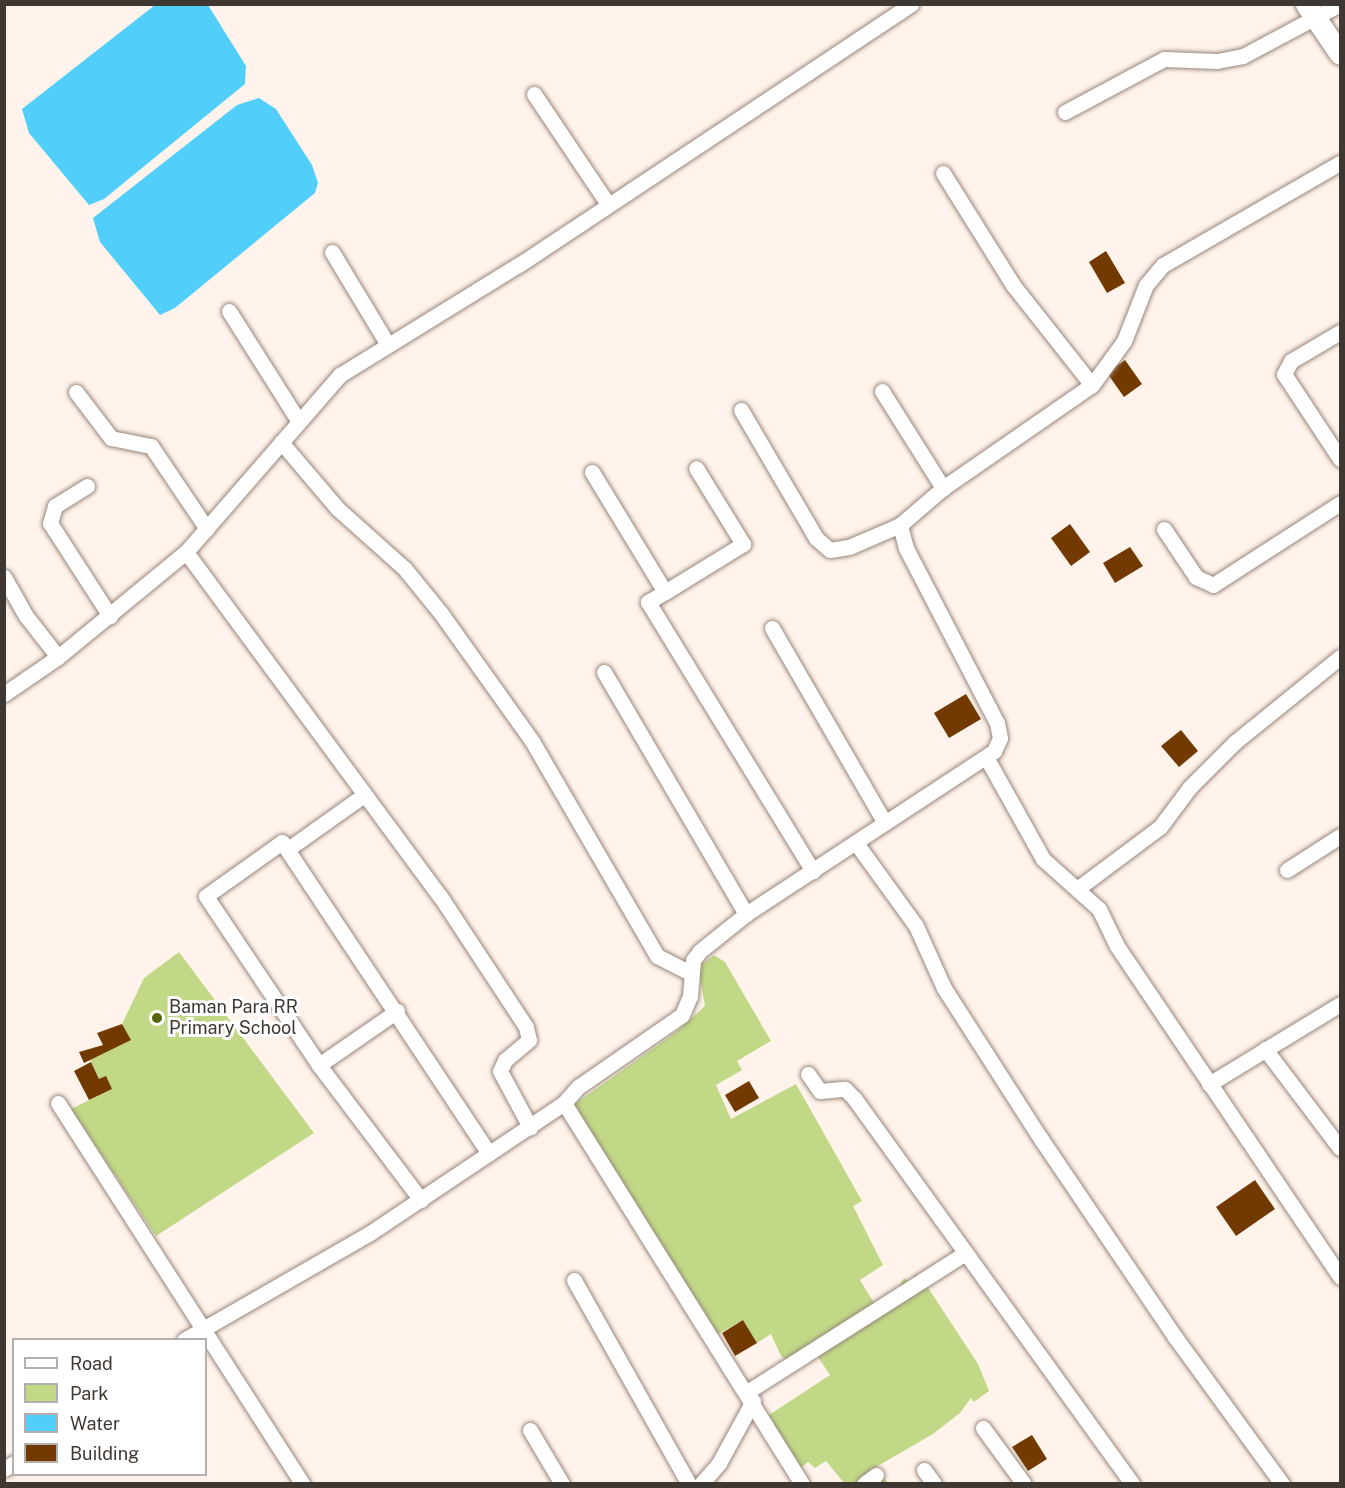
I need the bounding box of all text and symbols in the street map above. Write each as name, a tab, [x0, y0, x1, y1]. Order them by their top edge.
place label: Baman Para RR Primary School	[169, 997, 298, 1040]
marker: Baman Para RR Primary School	[150, 1011, 164, 1025]
legend	[12, 1338, 207, 1476]
text: Road	[70, 1353, 113, 1374]
text: Park	[70, 1383, 108, 1404]
text: Water	[70, 1413, 120, 1434]
text: Building	[70, 1443, 139, 1464]

